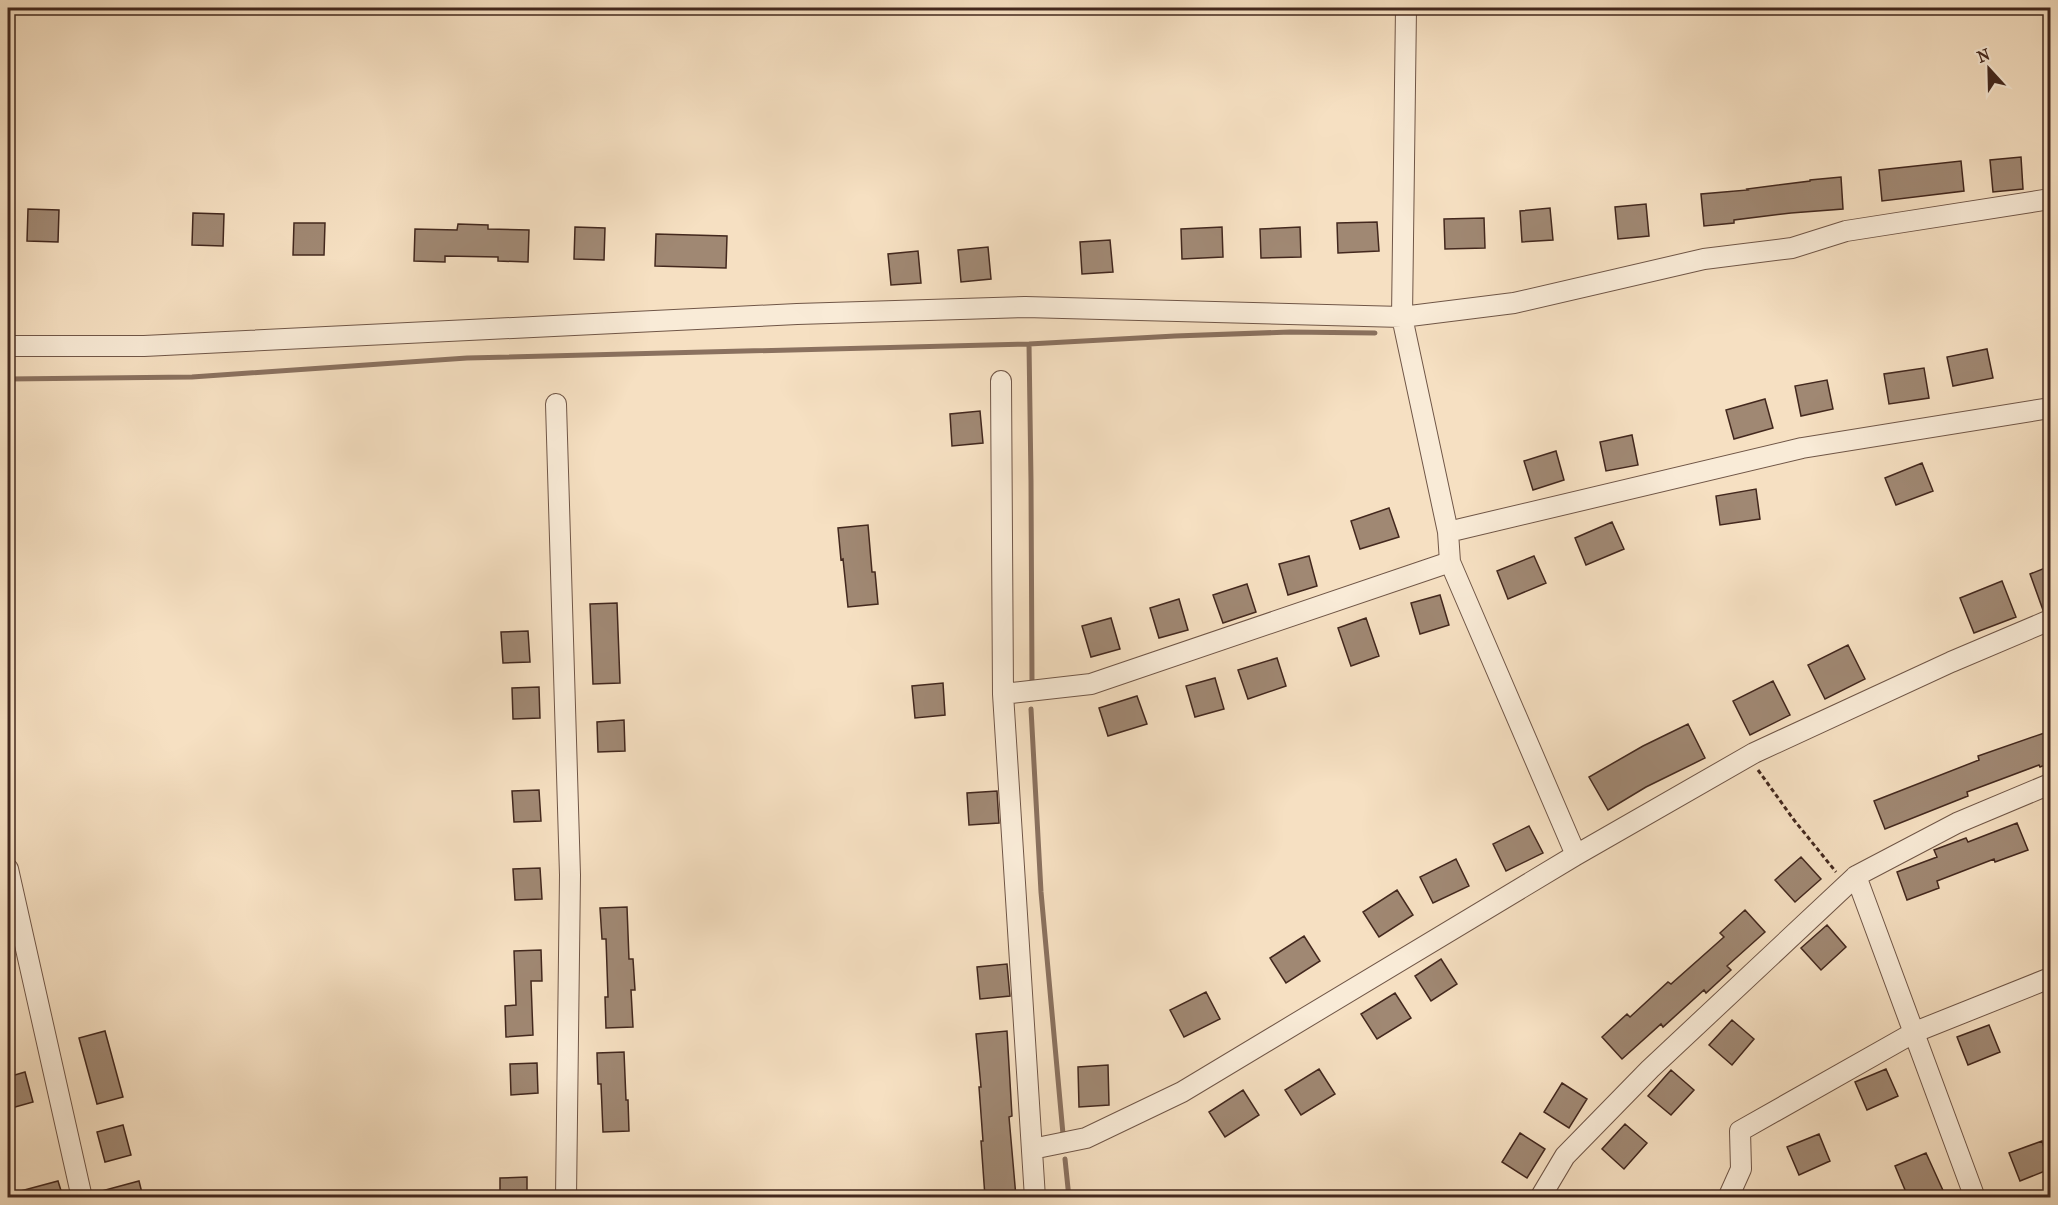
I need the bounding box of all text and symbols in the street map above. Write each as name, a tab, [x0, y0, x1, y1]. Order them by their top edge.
north arrow	[1959, 39, 2019, 99]
text: N	[1974, 44, 1994, 67]

